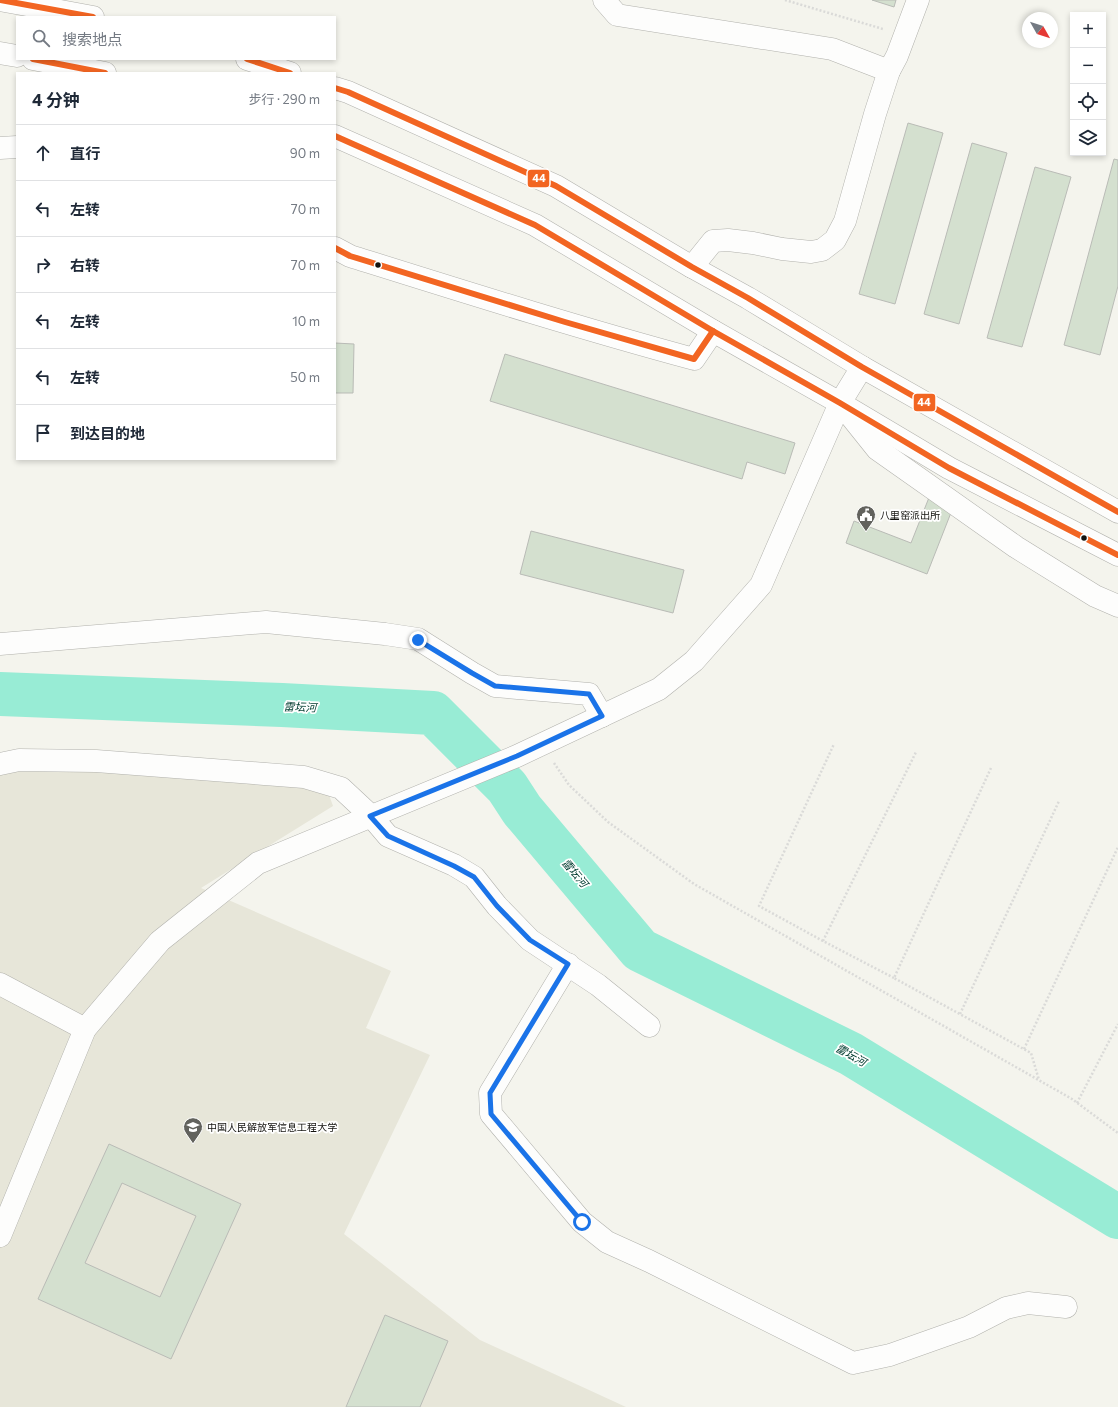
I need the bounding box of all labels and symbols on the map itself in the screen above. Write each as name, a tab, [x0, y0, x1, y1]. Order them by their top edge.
north arrow	[1022, 12, 1058, 48]
line badge: 44	[527, 169, 550, 188]
text: 44	[532, 171, 546, 184]
unlabelled marker	[373, 260, 383, 270]
line badge: 44	[913, 393, 936, 412]
text: 44	[917, 395, 931, 408]
public building icon: 八里窑派出所	[855, 504, 877, 532]
place label: 八里窑派出所	[880, 509, 940, 521]
unlabelled marker	[1079, 533, 1089, 543]
route end	[409, 631, 427, 649]
water label: 雷坛河	[283, 699, 319, 714]
water label: 雷坛河	[560, 856, 592, 891]
water label: 雷坛河	[834, 1041, 871, 1069]
school or university icon: 中国人民解放军信息工程大学	[182, 1116, 204, 1144]
place label: 中国人民解放军信息工程大学	[207, 1121, 337, 1133]
route start	[573, 1213, 591, 1231]

